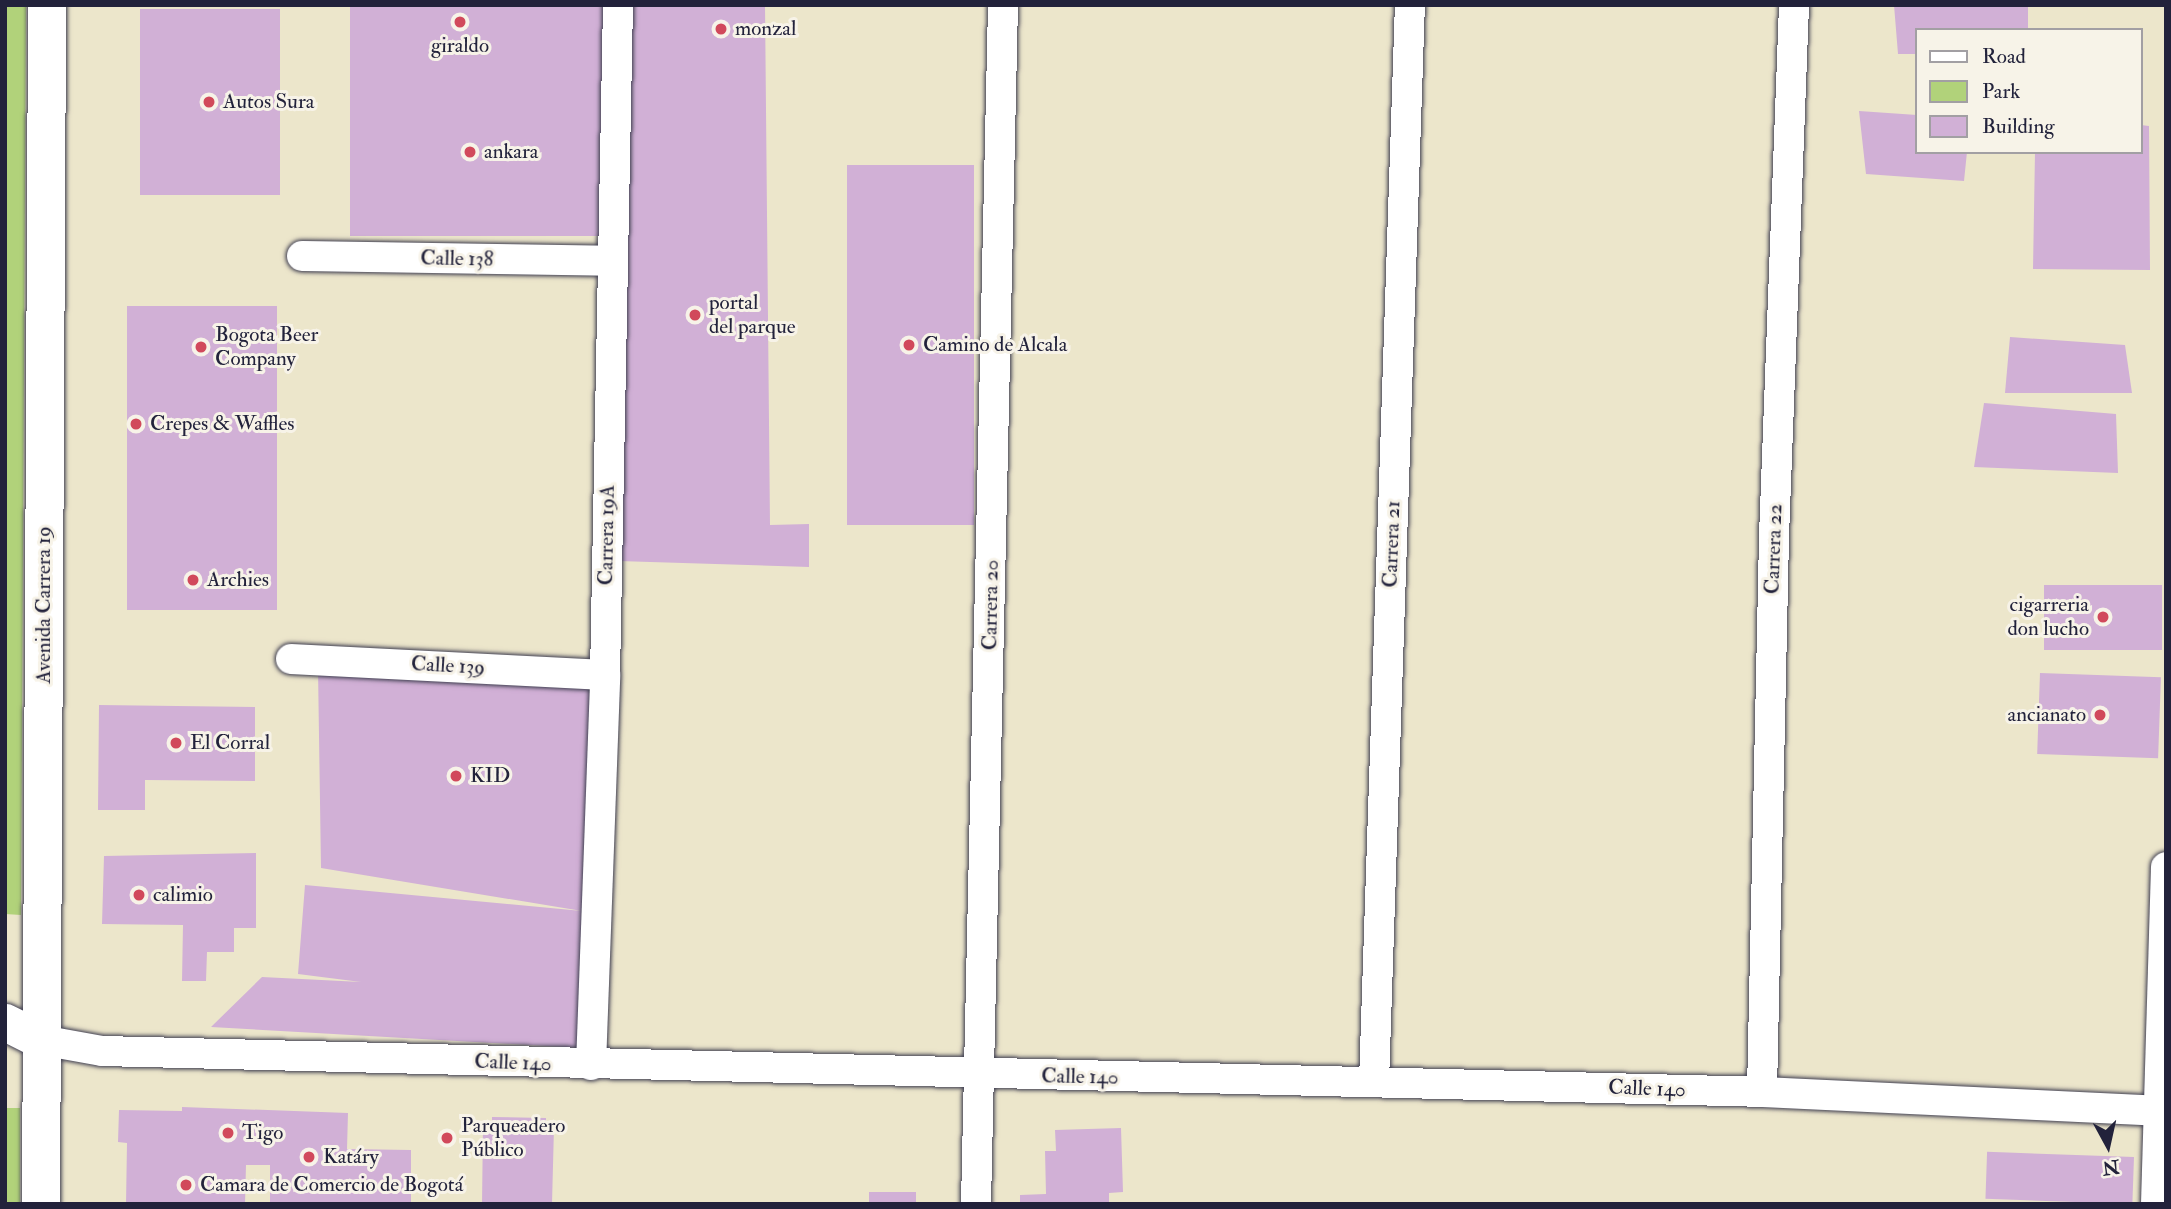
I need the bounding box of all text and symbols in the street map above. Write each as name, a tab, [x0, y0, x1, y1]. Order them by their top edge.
marker: giraldo	[452, 14, 468, 30]
place label: monzal	[735, 16, 796, 42]
marker: monzal	[713, 21, 729, 37]
legend	[1916, 28, 2143, 154]
place label: giraldo	[431, 33, 489, 59]
text: Road	[1982, 43, 2026, 70]
text: Park	[1982, 78, 2020, 105]
place label: Autos Sura	[223, 89, 314, 115]
marker: Autos Sura	[201, 94, 217, 110]
text: Building	[1982, 113, 2055, 140]
place label: ankara	[484, 139, 538, 165]
marker: ankara	[462, 144, 478, 160]
street label: Calle 138	[420, 246, 494, 272]
place label: portal del parque	[709, 290, 796, 340]
marker: portal del parque	[687, 307, 703, 323]
place label: Bogota Beer Company	[215, 322, 318, 372]
place label: Camino de Alcala	[923, 332, 1067, 358]
marker: Camino de Alcala	[901, 337, 917, 353]
marker: Bogota Beer Company	[193, 339, 209, 355]
place label: Crepes & Waffles	[150, 411, 295, 437]
marker: Crepes & Waffles	[128, 416, 144, 432]
street label: Carrera 19A	[594, 484, 620, 586]
street label: Carrera 21	[1378, 500, 1406, 588]
street label: Carrera 22	[1760, 503, 1788, 595]
street label: Avenida Carrera 19	[31, 526, 57, 684]
street label: Carrera 20	[978, 560, 1004, 650]
place label: Archies	[207, 567, 269, 593]
marker: Archies	[185, 572, 201, 588]
place label: cigarreria don lucho	[2008, 592, 2089, 642]
marker: cigarreria don lucho	[2095, 609, 2111, 625]
street label: Calle 139	[410, 651, 486, 681]
place label: ancianato	[2008, 702, 2086, 728]
marker: ancianato	[2092, 707, 2108, 723]
place label: El Corral	[190, 730, 270, 756]
marker: El Corral	[168, 735, 184, 751]
place label: KID	[470, 763, 510, 789]
marker: KID	[448, 768, 464, 784]
place label: calimio	[153, 882, 213, 908]
marker: calimio	[131, 887, 147, 903]
street label: Calle 140	[474, 1049, 552, 1077]
street label: Calle 140	[1041, 1064, 1119, 1090]
street label: Calle 140	[1608, 1075, 1686, 1103]
north arrow	[2073, 1111, 2143, 1181]
place label: Parqueadero Público	[461, 1113, 565, 1163]
place label: Tigo	[242, 1120, 283, 1146]
marker: Tigo	[220, 1125, 236, 1141]
marker: Parqueadero Público	[439, 1130, 455, 1146]
place label: Katáry	[323, 1144, 379, 1170]
marker: Katáry	[301, 1149, 317, 1165]
text: N	[2101, 1154, 2121, 1180]
place label: Camara de Comercio de Bogotá	[200, 1172, 463, 1198]
marker: Camara de Comercio de Bogotá	[178, 1177, 194, 1193]

